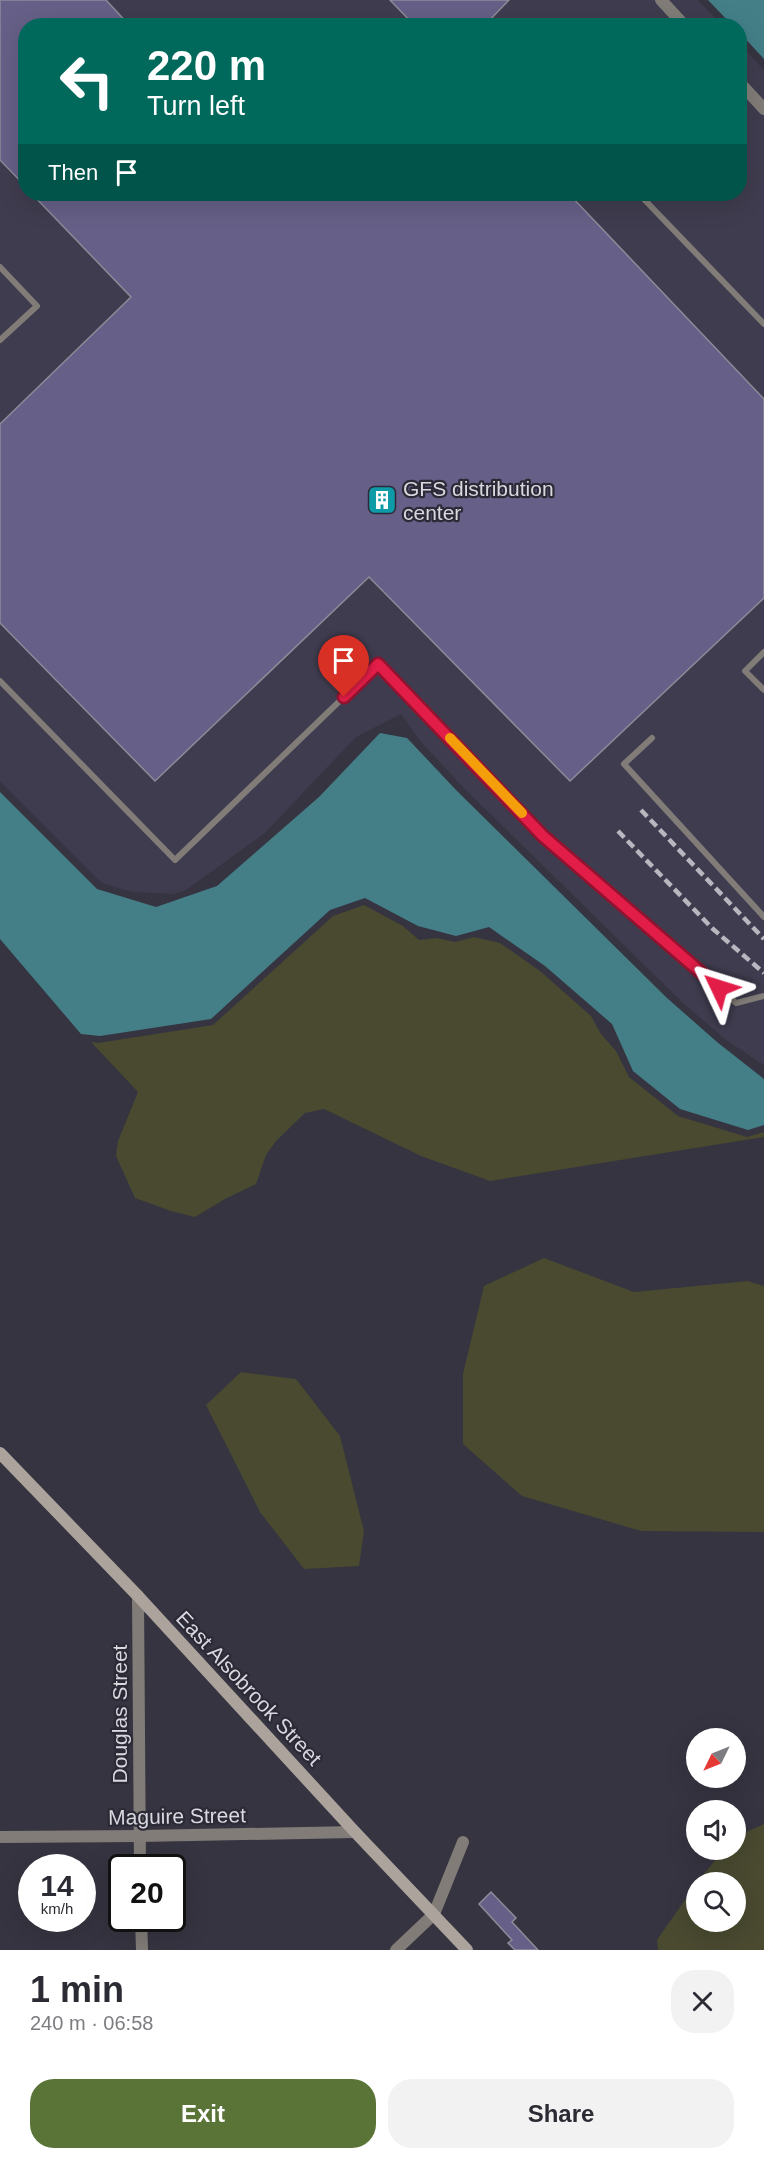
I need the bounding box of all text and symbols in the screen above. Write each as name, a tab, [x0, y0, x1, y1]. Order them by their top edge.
icon: left	[48, 42, 126, 120]
text: 220 m	[147, 42, 266, 89]
text: Turn left	[147, 91, 245, 121]
icon: arrive	[110, 156, 143, 189]
text: Then	[48, 160, 98, 185]
place label: GFS distribution center	[403, 477, 554, 524]
building icon: GFS distribution center	[366, 484, 398, 516]
pin	[318, 635, 369, 697]
icon: arrive	[327, 644, 360, 677]
position arrow	[687, 956, 751, 1020]
street label: East Alsobrook Street	[172, 1606, 326, 1770]
street label: Douglas Street	[108, 1644, 131, 1783]
north arrow	[686, 1728, 746, 1788]
map controls	[686, 1728, 746, 1932]
button: sound	[686, 1800, 746, 1860]
street label: Maguire Street	[108, 1803, 246, 1829]
speed limit sign: 20	[108, 1854, 186, 1932]
text: 14	[40, 1869, 74, 1902]
button: search	[686, 1872, 746, 1932]
text: km/h	[41, 1900, 73, 1917]
text: 1 min	[30, 1969, 124, 2010]
button: close	[671, 1970, 734, 2033]
text: 240 m · 06:58	[30, 2012, 153, 2034]
button: Exit	[30, 2079, 376, 2148]
button: Share	[388, 2079, 734, 2148]

